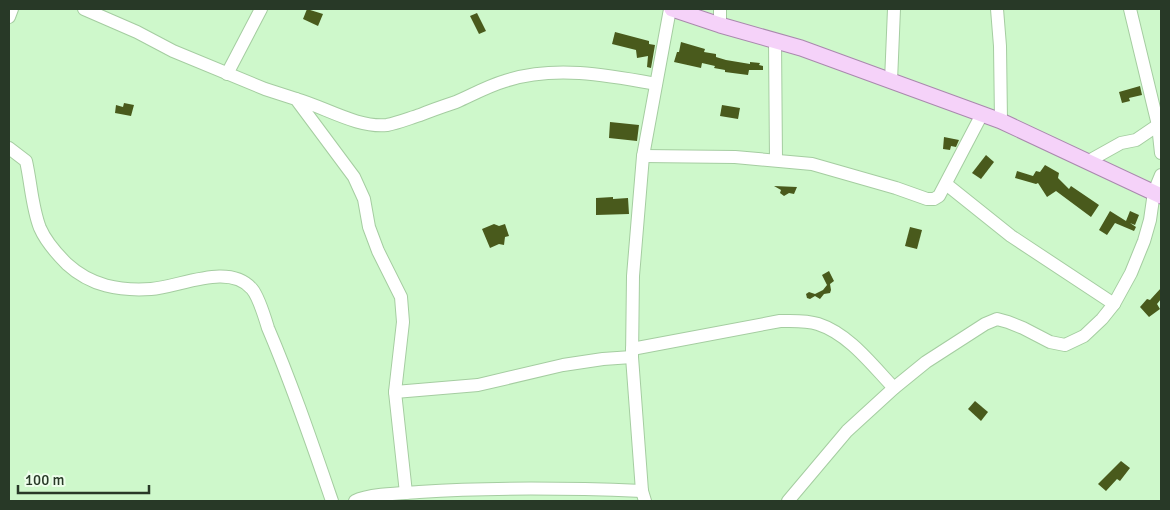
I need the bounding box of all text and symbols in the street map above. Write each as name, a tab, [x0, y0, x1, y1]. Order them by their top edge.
scale bar	[18, 462, 149, 494]
text: 100 m	[25, 471, 65, 489]

